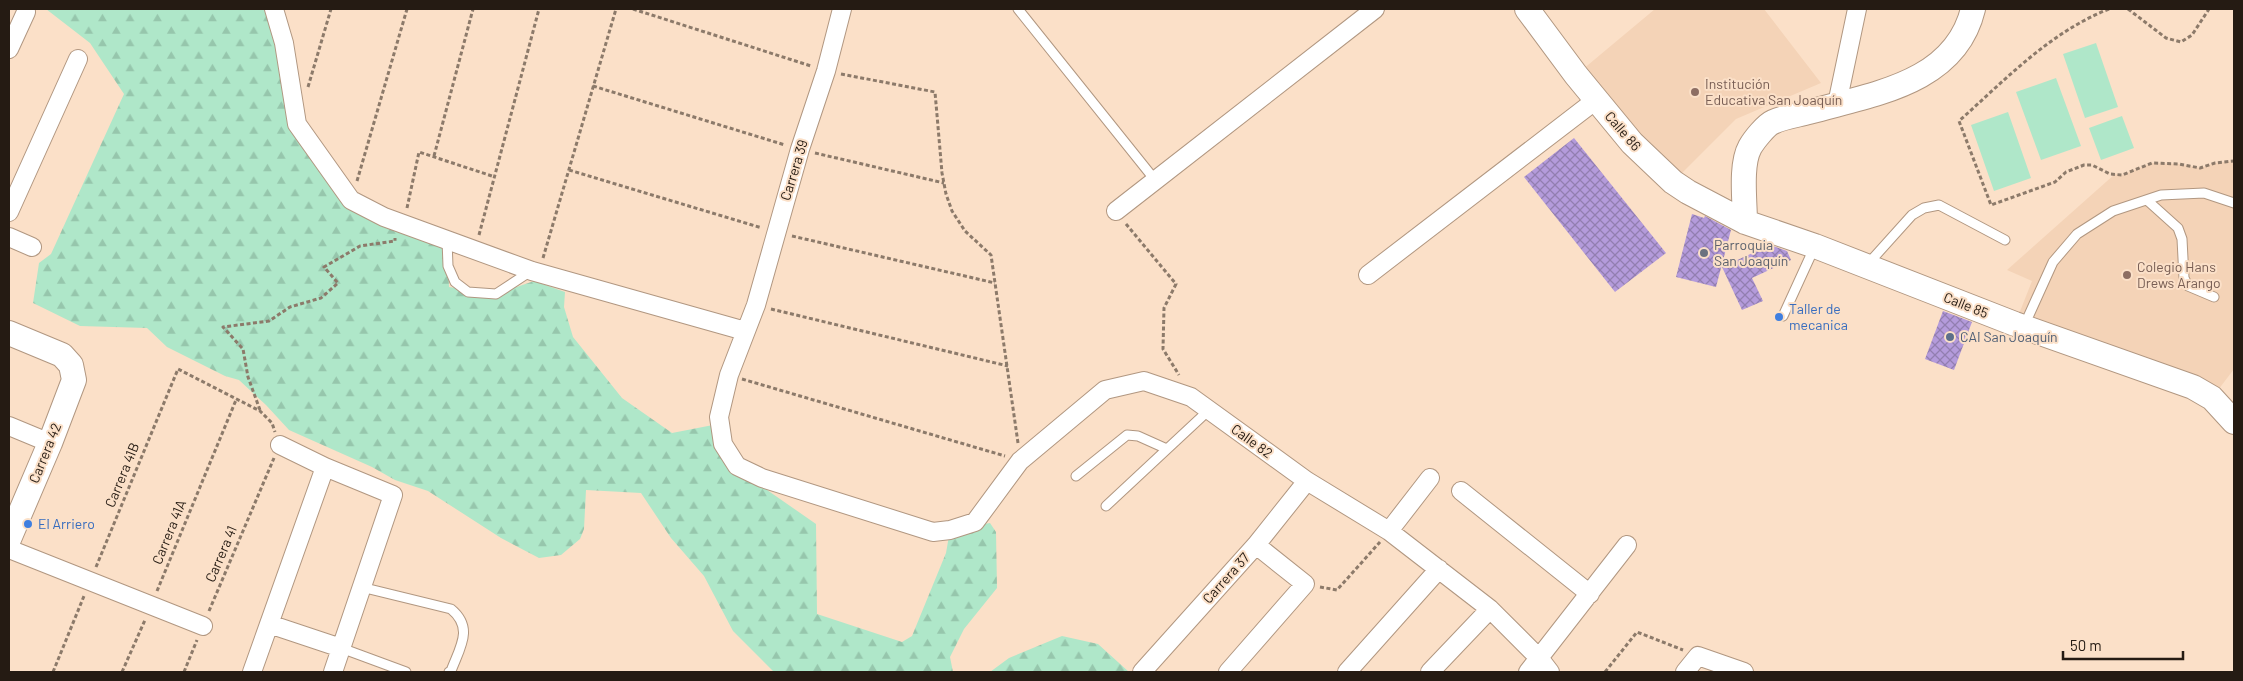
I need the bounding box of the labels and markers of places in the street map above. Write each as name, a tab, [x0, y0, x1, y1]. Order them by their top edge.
place label: Institución Educativa San Joaquín	[1705, 75, 1842, 108]
marker: Institución Educativa San Joaquín	[1689, 86, 1701, 98]
place label: Parroquia San Joaquín	[1714, 236, 1788, 269]
marker: Parroquia San Joaquín	[1698, 247, 1710, 259]
place label: Colegio Hans Drews Arango	[2137, 258, 2221, 291]
marker: Colegio Hans Drews Arango	[2121, 269, 2133, 281]
place label: Taller de mecanica	[1789, 300, 1848, 333]
marker: Taller de mecanica	[1773, 311, 1785, 323]
place label: CAI San Joaquín	[1960, 328, 2058, 345]
marker: CAI San Joaquín	[1944, 331, 1956, 343]
place label: El Arriero	[38, 515, 95, 532]
marker: El Arriero	[22, 518, 34, 530]

